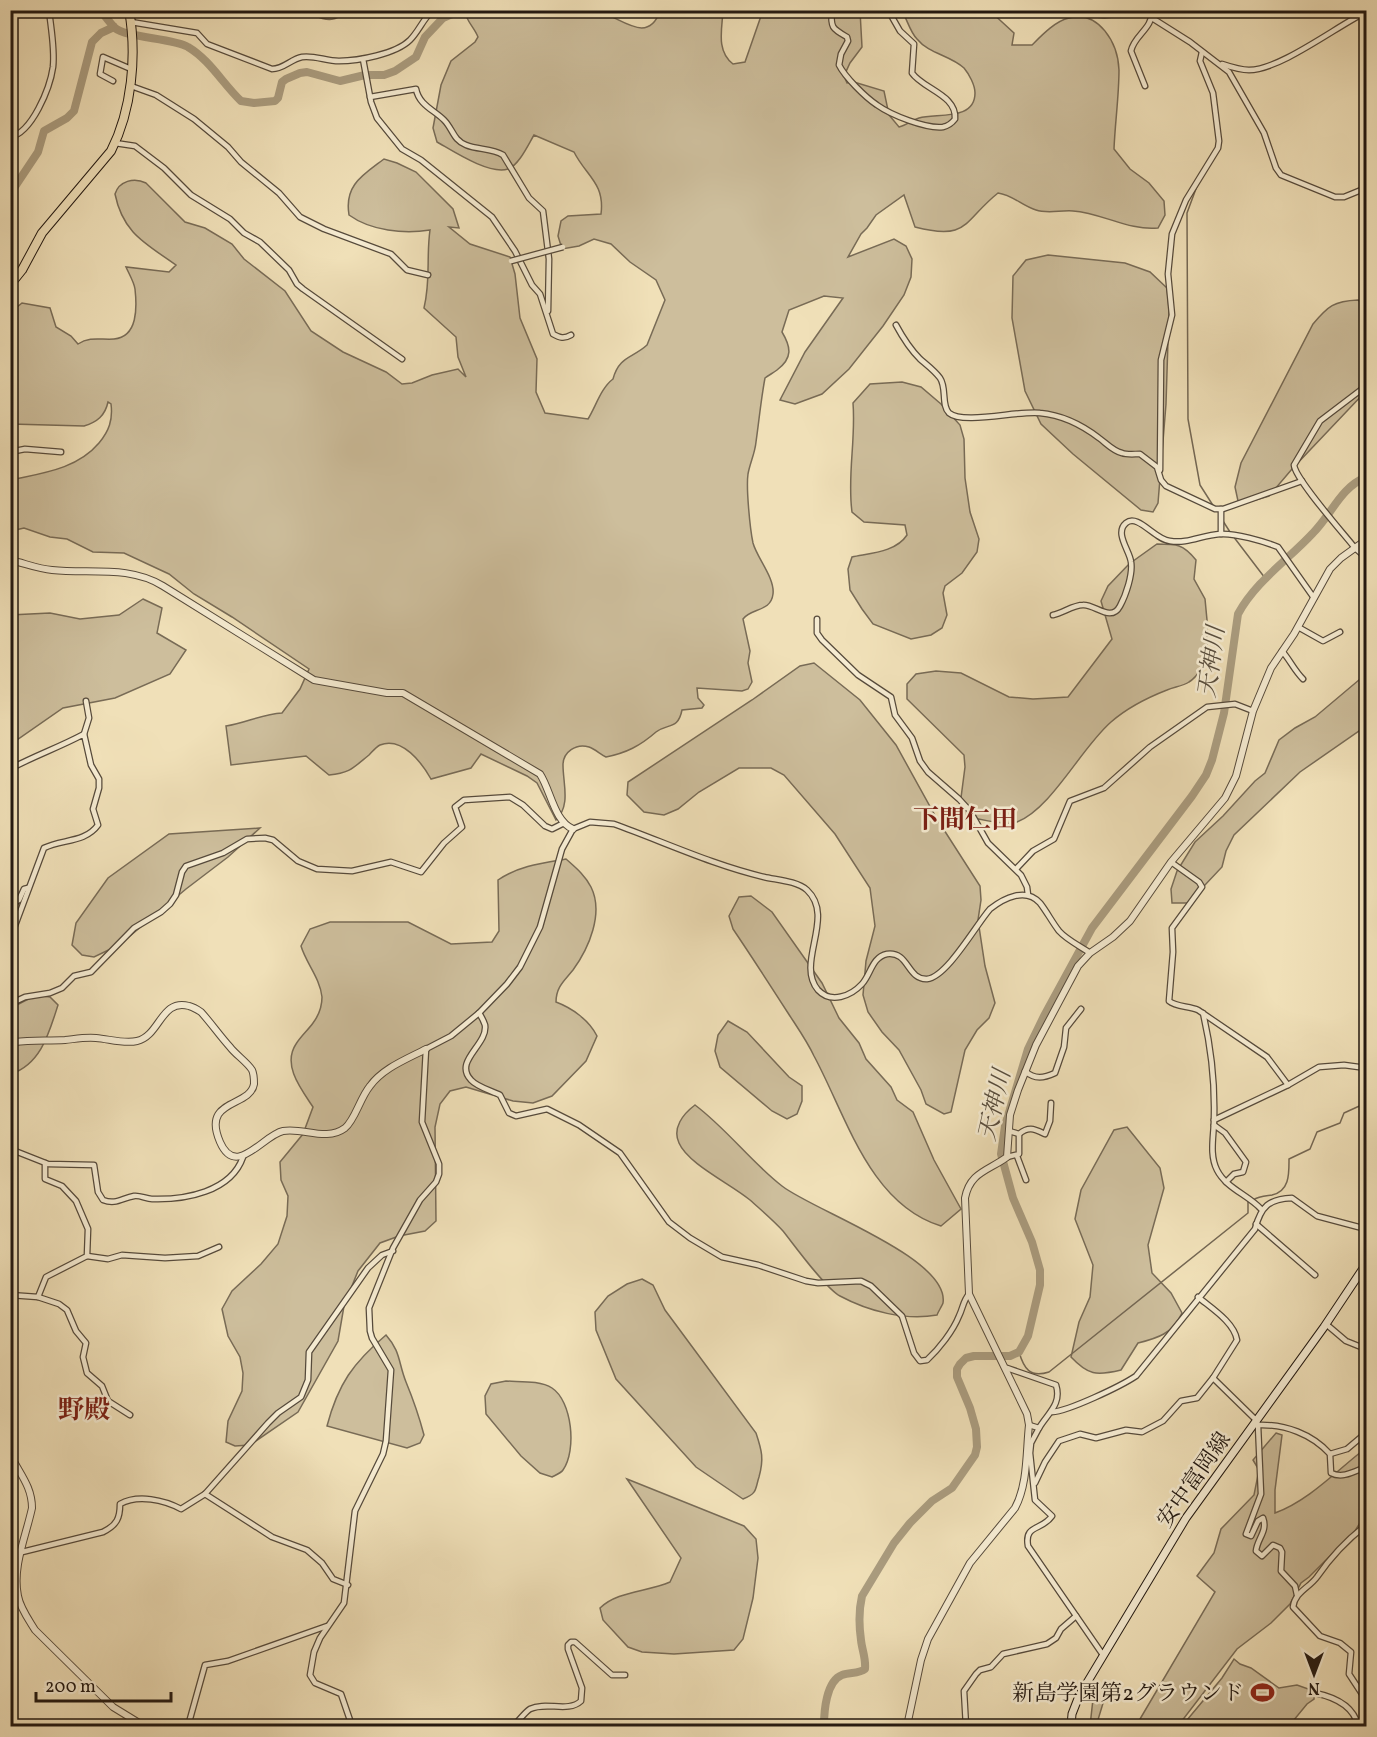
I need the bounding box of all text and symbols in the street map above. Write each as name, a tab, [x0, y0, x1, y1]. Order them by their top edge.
water label: 天神川	[1191, 621, 1235, 700]
district label: 下間仁田	[913, 803, 1017, 839]
water label: 天神川	[971, 1064, 1021, 1144]
district label: 野殿	[58, 1393, 110, 1429]
street label: 安中富岡線	[1151, 1426, 1239, 1534]
north arrow	[1284, 1644, 1344, 1704]
scale bar	[36, 1665, 171, 1703]
text: 200 m	[45, 1675, 96, 1700]
text: N	[1308, 1676, 1320, 1698]
place label: 新島学園第2グラウンド	[1012, 1679, 1244, 1710]
sports icon: 新島学園第2グラウンド	[1249, 1679, 1275, 1705]

